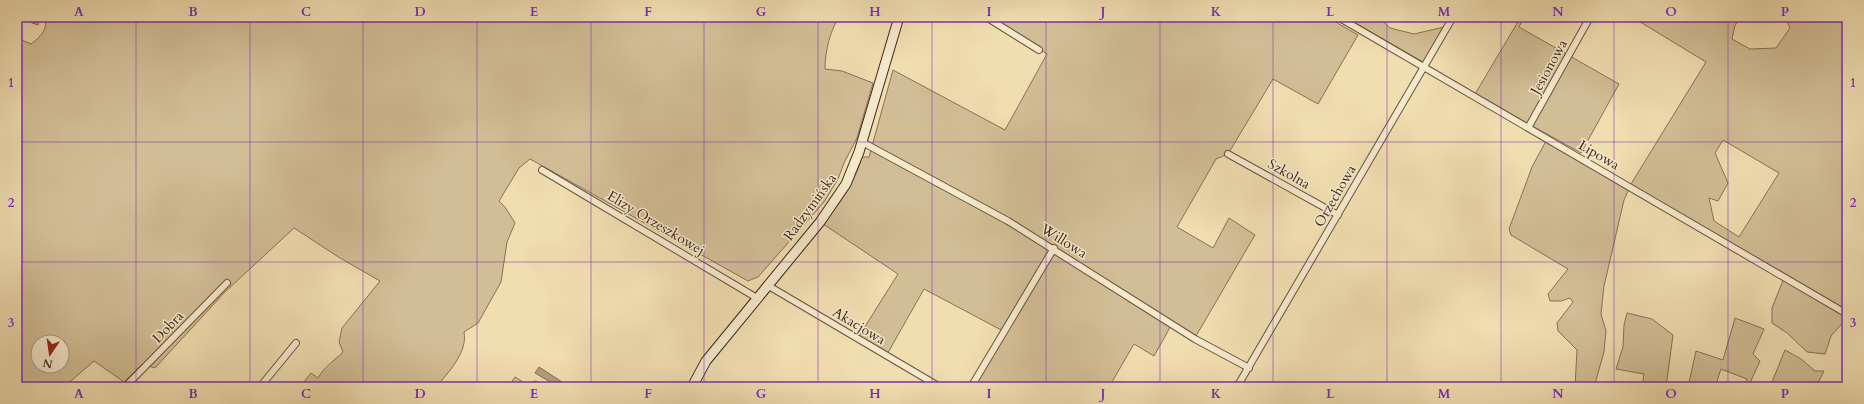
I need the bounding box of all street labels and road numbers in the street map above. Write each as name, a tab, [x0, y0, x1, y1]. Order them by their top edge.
street label: Jesionowa	[1525, 36, 1572, 100]
street label: Lipowa	[1575, 136, 1623, 174]
street label: Szkolna	[1264, 155, 1314, 193]
street label: Orzechowa	[1310, 161, 1360, 231]
street label: Radzymińska	[779, 170, 841, 244]
street label: Elizy Orzeszkowej	[604, 186, 708, 260]
street label: Willowa	[1036, 219, 1091, 263]
street label: Akacjowa	[829, 303, 889, 349]
street label: Dobra	[148, 307, 188, 347]

